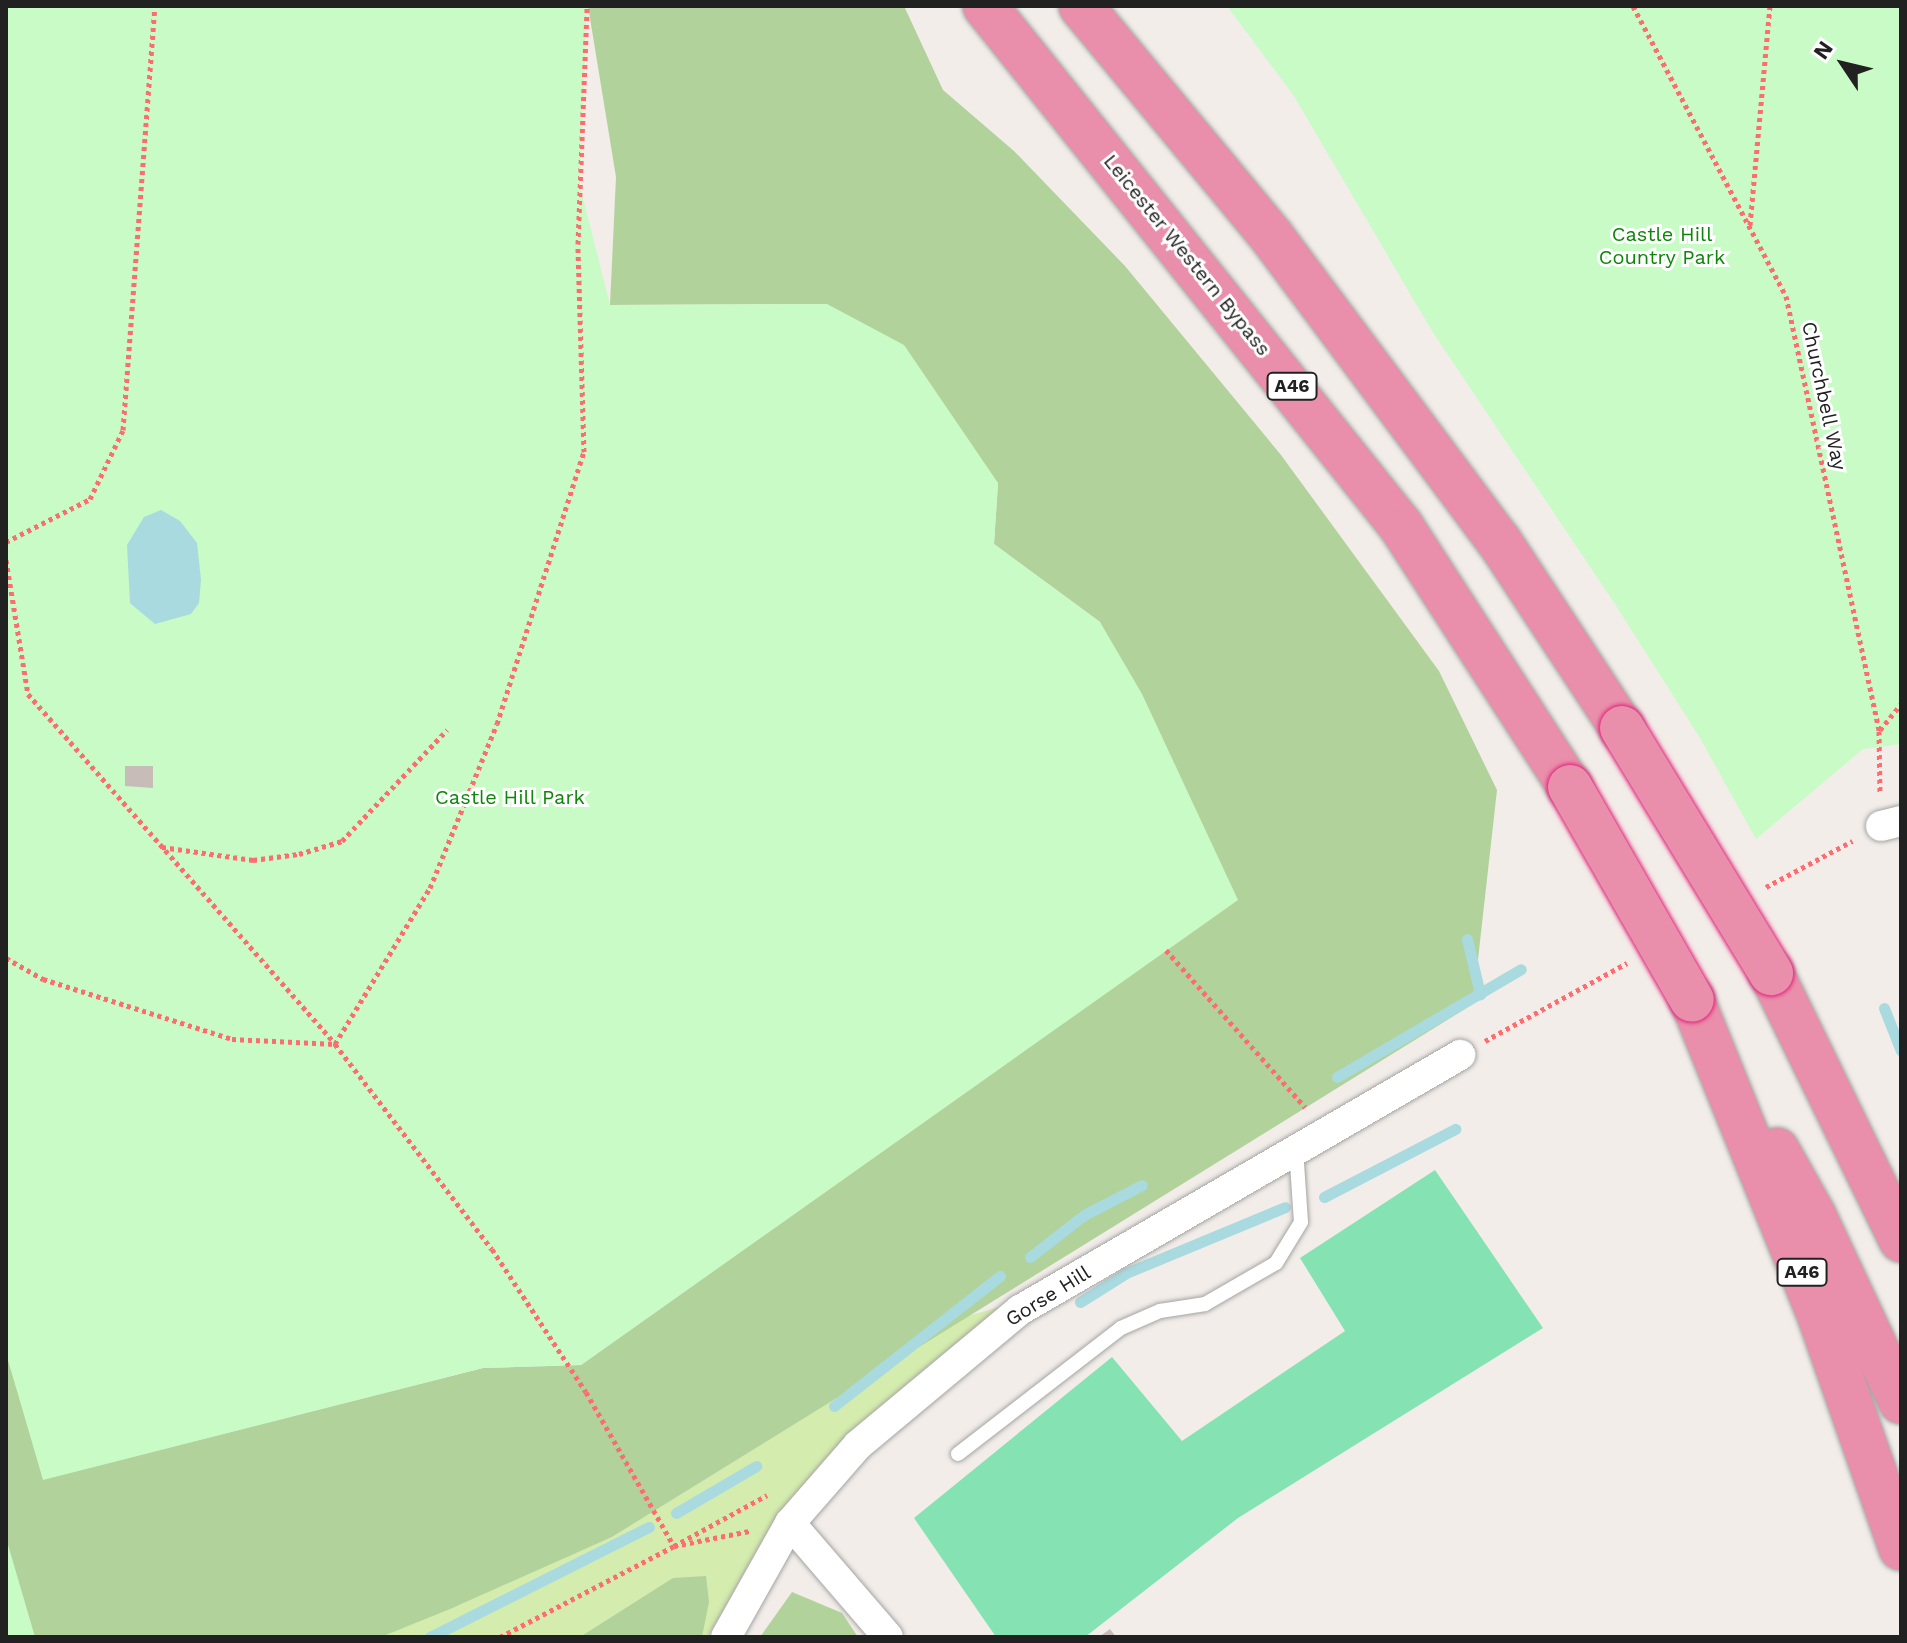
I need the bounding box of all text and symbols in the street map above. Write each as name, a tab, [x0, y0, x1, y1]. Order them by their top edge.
north arrow	[1803, 24, 1883, 104]
text: N	[1808, 36, 1838, 64]
street label: Leicester Western Bypass	[1098, 149, 1276, 361]
park label: Castle Hill Country Park	[1599, 223, 1725, 270]
street label: Churchbell Way	[1796, 319, 1852, 473]
road number: A46	[1266, 372, 1318, 400]
park label: Castle Hill Park	[435, 785, 585, 809]
road number: A46	[1776, 1258, 1828, 1286]
street label: Gorse Hill	[1001, 1261, 1095, 1331]

